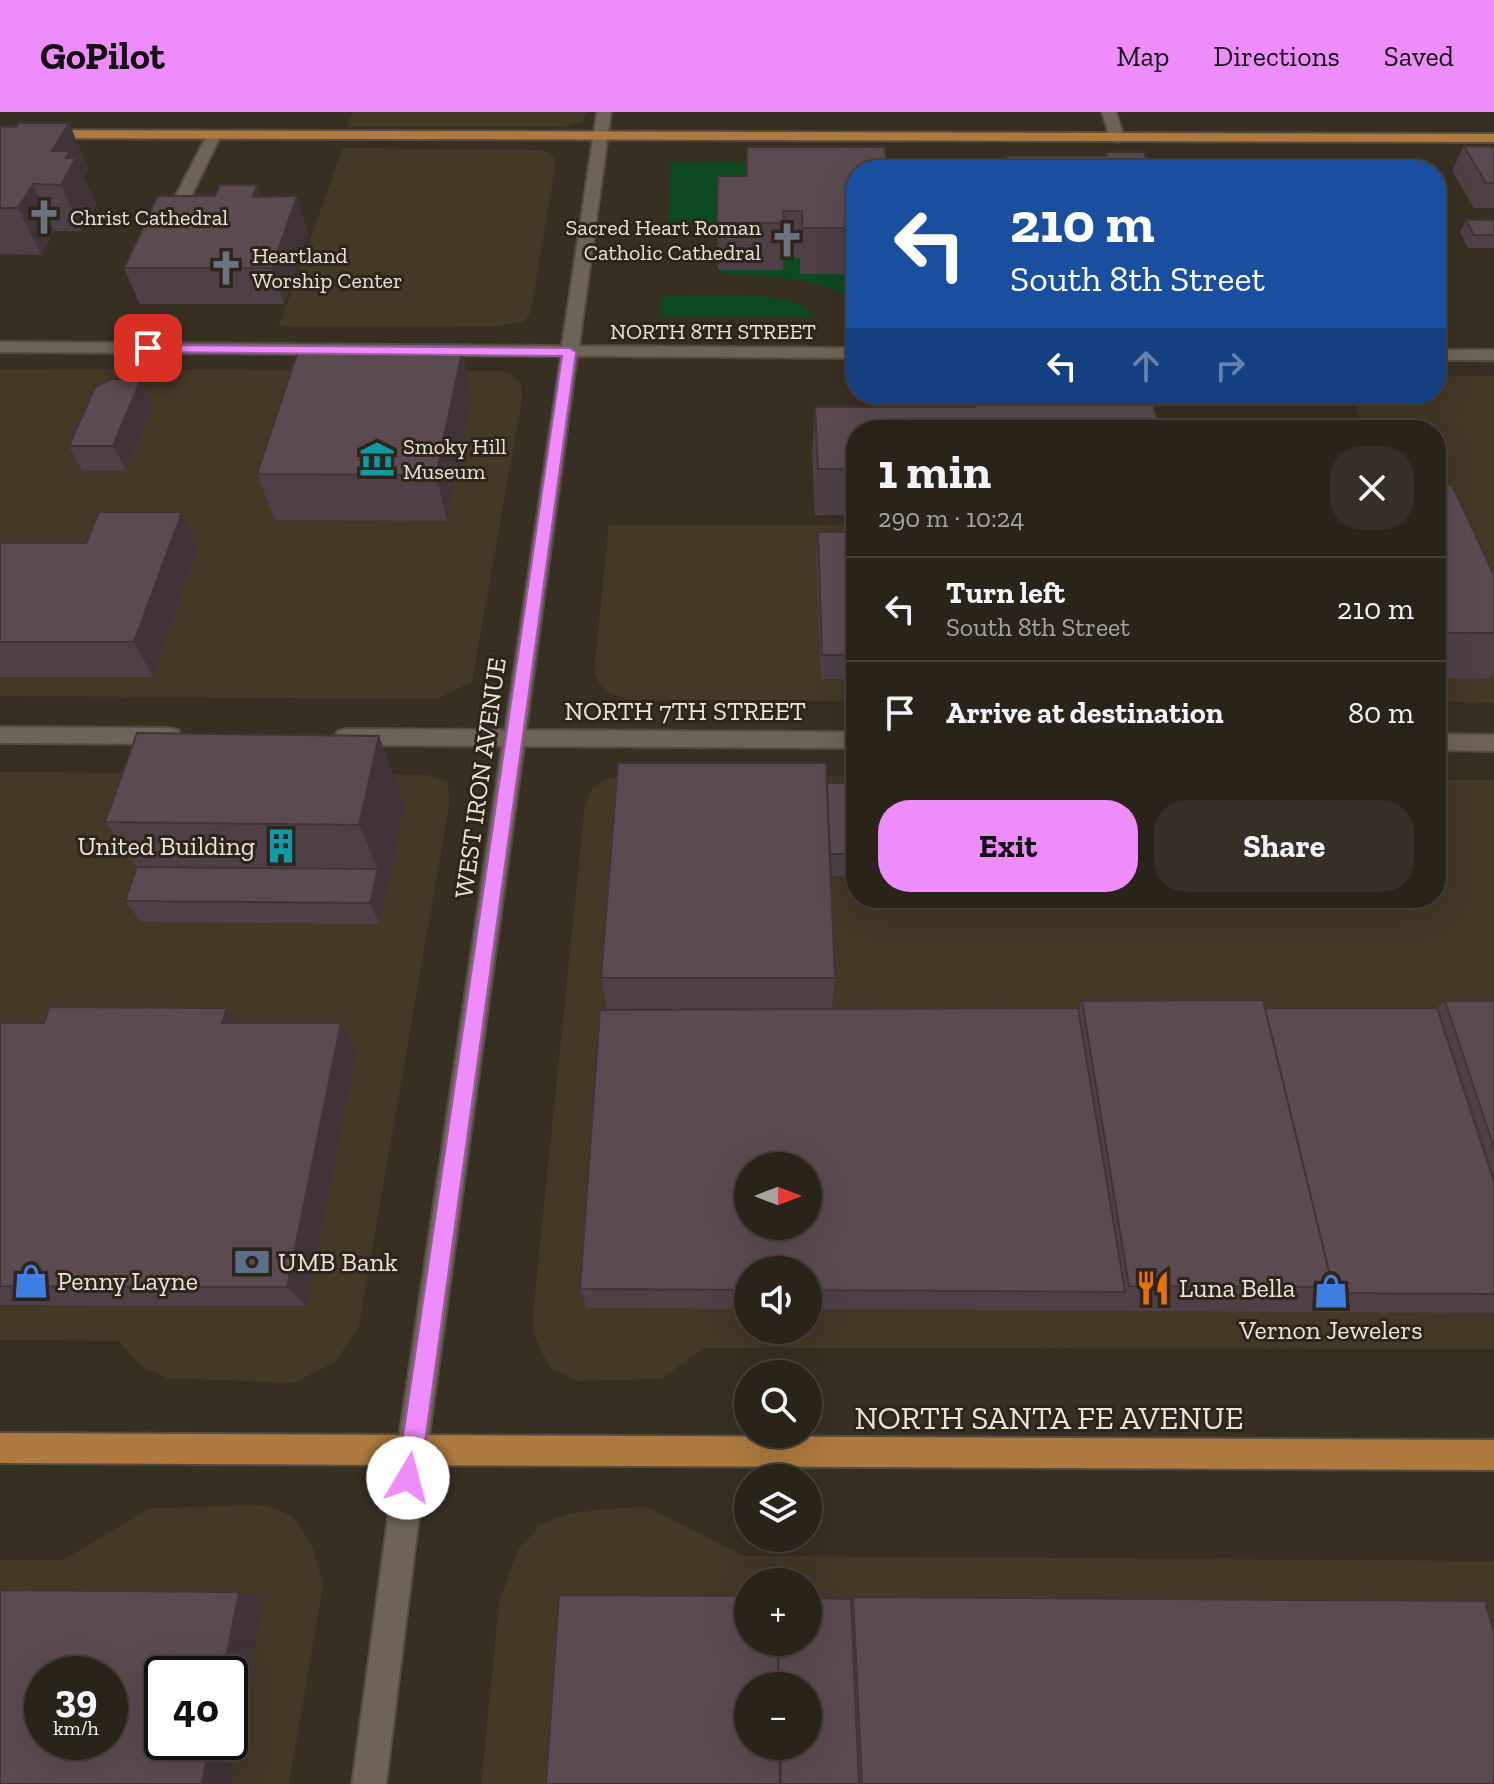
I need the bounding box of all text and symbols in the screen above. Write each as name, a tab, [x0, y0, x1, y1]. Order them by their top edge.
text: GoPilot	[40, 33, 165, 79]
text: Map	[1116, 40, 1169, 73]
text: Directions	[1213, 40, 1340, 73]
text: Saved	[1384, 40, 1454, 73]
text: 210 m	[1010, 189, 1154, 256]
icon: left	[878, 192, 982, 296]
church icon: Christ Cathedral	[25, 198, 63, 236]
place label: Christ Cathedral	[70, 204, 228, 231]
place label: Sacred Heart Roman Catholic Cathedral	[566, 214, 761, 266]
church icon: Sacred Heart Roman Catholic Cathedral	[768, 221, 806, 259]
place label: Heartland Worship Center	[252, 242, 402, 294]
church icon: Heartland Worship Center	[207, 249, 245, 287]
text: South 8th Street	[1010, 257, 1265, 300]
pin	[114, 314, 182, 382]
street label: NORTH 8TH STREET	[610, 318, 816, 345]
icon: arrive	[126, 326, 170, 370]
icon: left	[1040, 344, 1084, 388]
icon: ahead	[1124, 344, 1168, 388]
icon: right	[1208, 344, 1252, 388]
place label: Smoky Hill Museum	[403, 433, 507, 485]
museum icon: Smoky Hill Museum	[358, 440, 396, 478]
text: 1 min	[878, 443, 991, 500]
button: close	[1330, 446, 1414, 530]
text: 290 m · 10:24	[878, 502, 1024, 534]
text: Turn left	[946, 575, 1065, 611]
icon: left	[878, 587, 922, 631]
text: 210 m	[1337, 591, 1414, 627]
text: South 8th Street	[946, 611, 1130, 643]
street label: WEST IRON AVENUE	[447, 656, 513, 900]
icon: arrive	[878, 691, 922, 735]
street label: NORTH 7TH STREET	[564, 695, 806, 727]
text: Arrive at destination	[946, 695, 1223, 731]
text: 80 m	[1348, 695, 1414, 731]
button: Exit	[878, 800, 1138, 892]
button: Share	[1154, 800, 1414, 892]
building icon: United Building	[262, 827, 300, 865]
place label: United Building	[78, 830, 255, 862]
north arrow	[734, 1152, 822, 1240]
map controls	[734, 1152, 822, 1760]
bank icon: UMB Bank	[233, 1243, 271, 1281]
place label: UMB Bank	[278, 1246, 398, 1278]
button: sound	[734, 1256, 822, 1344]
shop icon: Penny Layne	[12, 1262, 50, 1300]
place label: Penny Layne	[57, 1265, 198, 1297]
restaurant icon: Luna Bella	[1134, 1269, 1172, 1307]
place label: Luna Bella	[1179, 1272, 1296, 1304]
shop icon: Vernon Jewelers	[1312, 1272, 1350, 1310]
place label: Vernon Jewelers	[1238, 1314, 1423, 1346]
button: search	[734, 1360, 822, 1448]
street label: NORTH SANTA FE AVENUE	[854, 1399, 1244, 1437]
position arrow	[366, 1436, 450, 1520]
button: layers	[734, 1464, 822, 1552]
button: +	[734, 1568, 822, 1656]
speed limit sign: 40	[144, 1656, 248, 1760]
button: −	[734, 1672, 822, 1760]
text: 39	[55, 1674, 97, 1722]
text: km/h	[53, 1716, 99, 1740]

